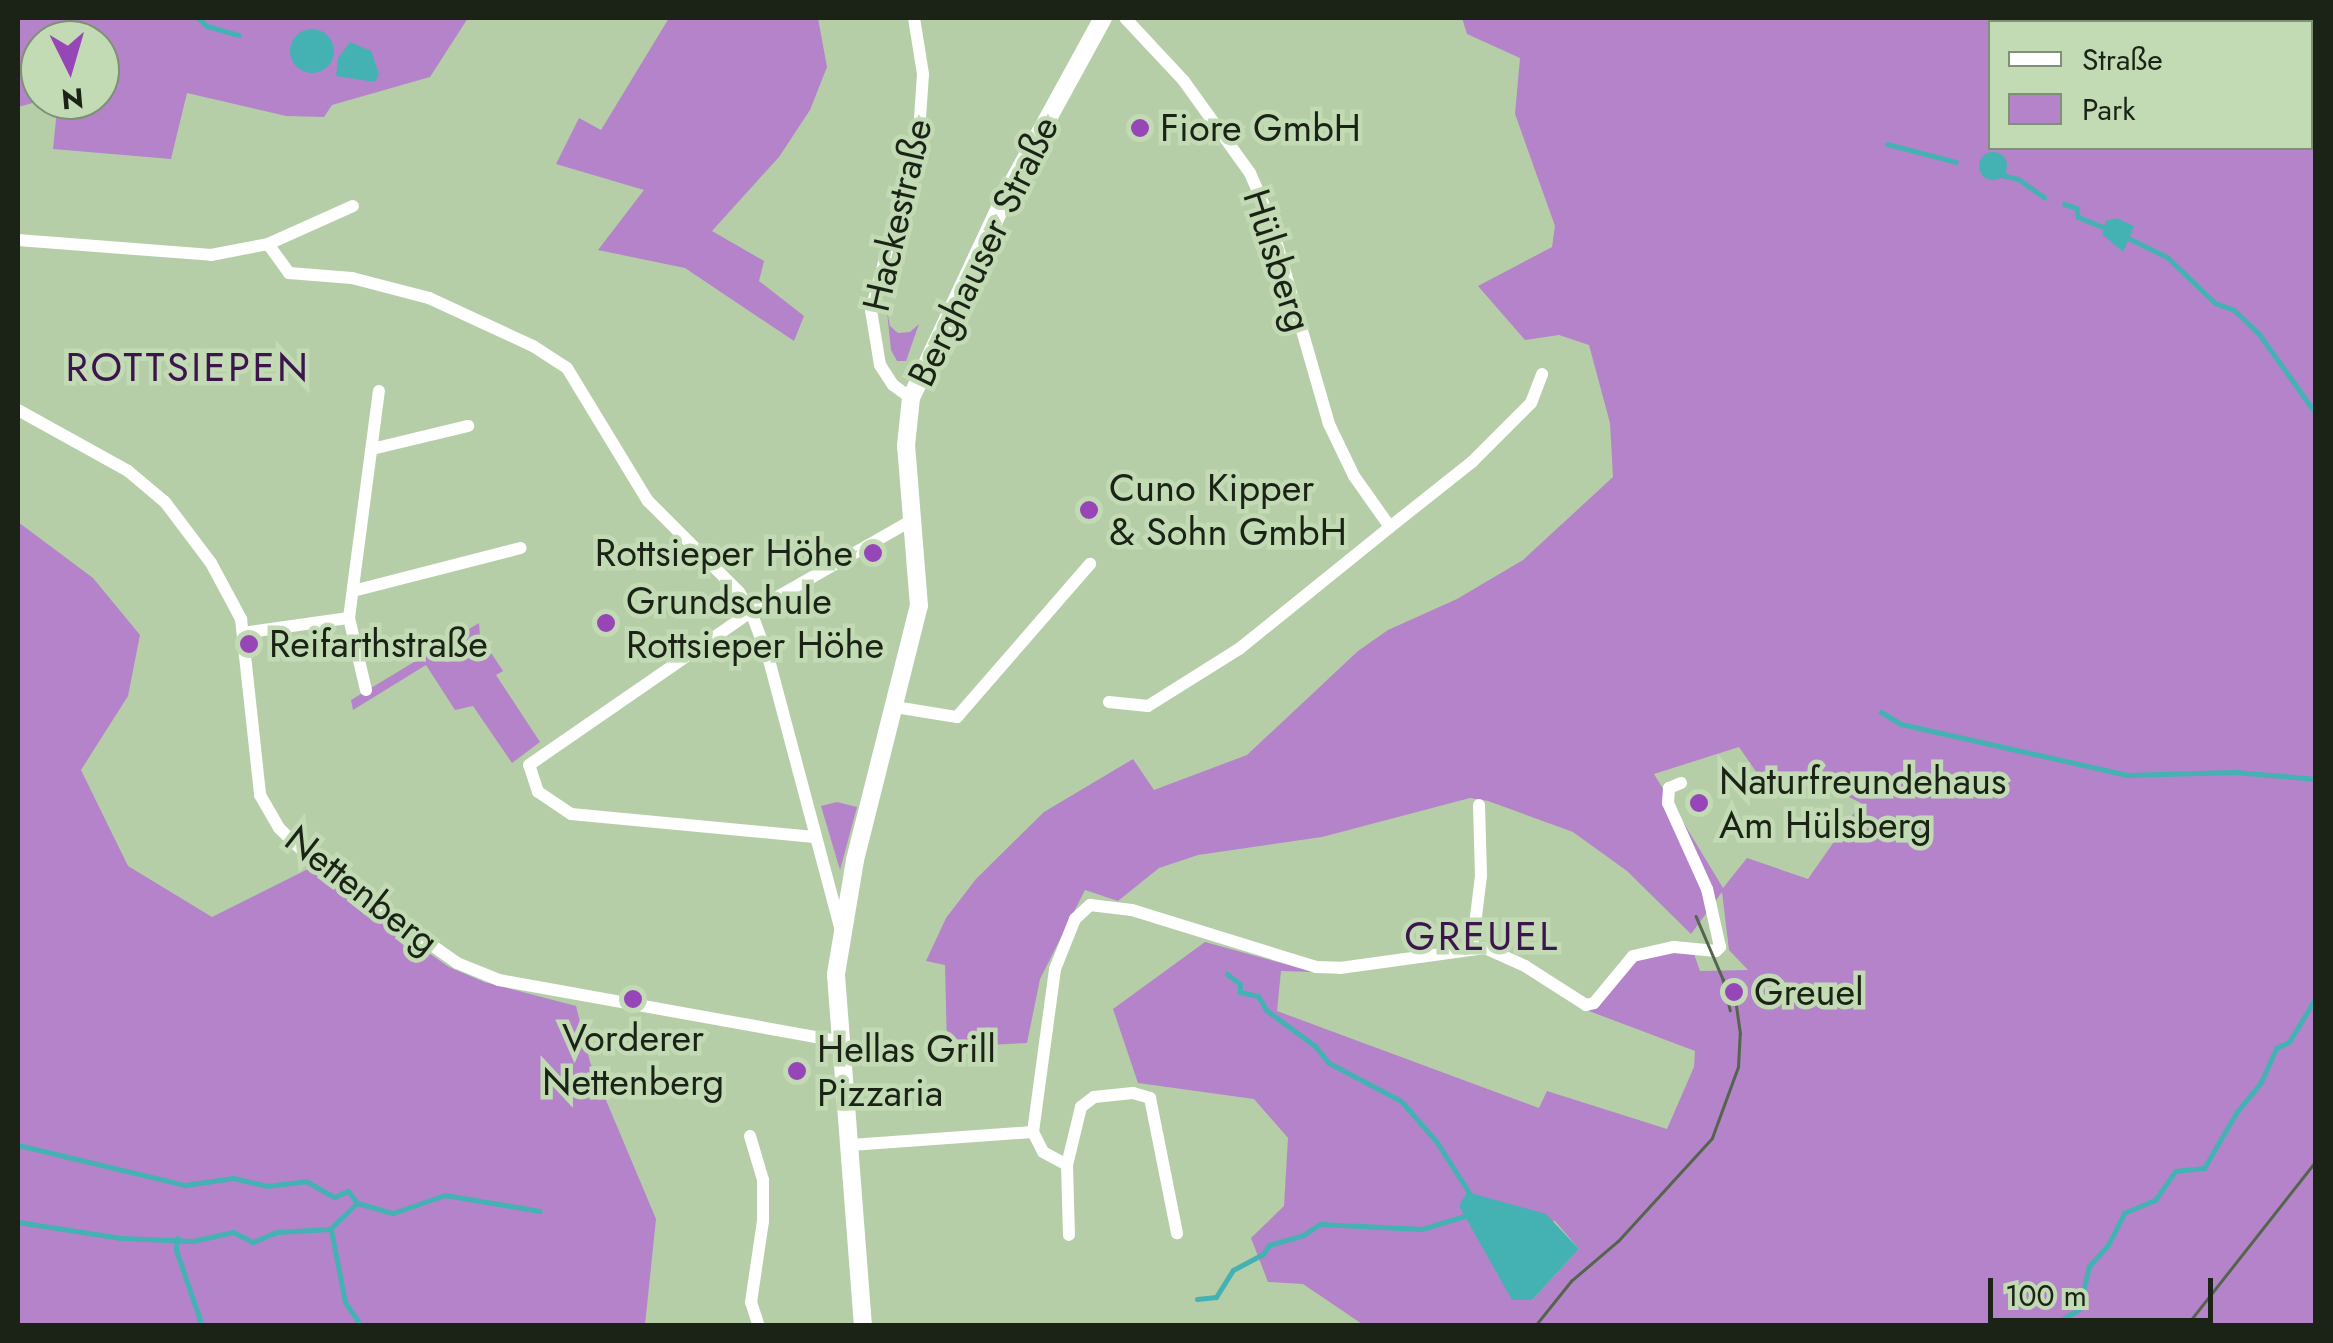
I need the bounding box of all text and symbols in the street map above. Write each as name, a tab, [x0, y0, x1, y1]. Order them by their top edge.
north arrow	[20, 20, 120, 120]
legend	[1988, 20, 2313, 150]
text: Straße	[2082, 38, 2163, 81]
text: N	[60, 77, 85, 120]
text: Park	[2082, 88, 2135, 131]
place label: Fiore GmbH	[1160, 105, 1361, 151]
street label: Berghauser Straße	[898, 109, 1068, 393]
street label: Hackestraße	[853, 114, 941, 316]
marker: Fiore GmbH	[1129, 117, 1151, 139]
street label: Hülsberg	[1234, 183, 1322, 337]
district label: ROTTSIEPEN	[66, 343, 310, 391]
place label: Cuno Kipper & Sohn GmbH	[1109, 465, 1347, 554]
marker: Cuno Kipper & Sohn GmbH	[1078, 499, 1100, 521]
place label: Rottsieper Höhe	[595, 530, 853, 576]
marker: Rottsieper Höhe	[862, 542, 884, 564]
place label: Grundschule Rottsieper Höhe	[626, 578, 884, 668]
marker: Grundschule Rottsieper Höhe	[595, 612, 617, 634]
place label: Reifarthstraße	[269, 621, 488, 667]
marker: Reifarthstraße	[238, 633, 260, 655]
place label: Naturfreundehaus Am Hülsberg	[1719, 758, 2006, 848]
marker: Naturfreundehaus Am Hülsberg	[1688, 792, 1710, 814]
street label: Nettenberg	[276, 816, 448, 964]
district label: GREUEL	[1404, 912, 1560, 960]
place label: Greuel	[1754, 969, 1864, 1015]
marker: Greuel	[1723, 981, 1745, 1003]
marker: Vorderer Nettenberg	[622, 988, 644, 1010]
place label: Vorderer Nettenberg	[542, 1015, 724, 1104]
place label: Hellas Grill Pizzaria	[817, 1026, 996, 1116]
marker: Hellas Grill Pizzaria	[786, 1060, 808, 1082]
scale bar	[1993, 1258, 2218, 1320]
text: 100 m	[2005, 1274, 2087, 1317]

